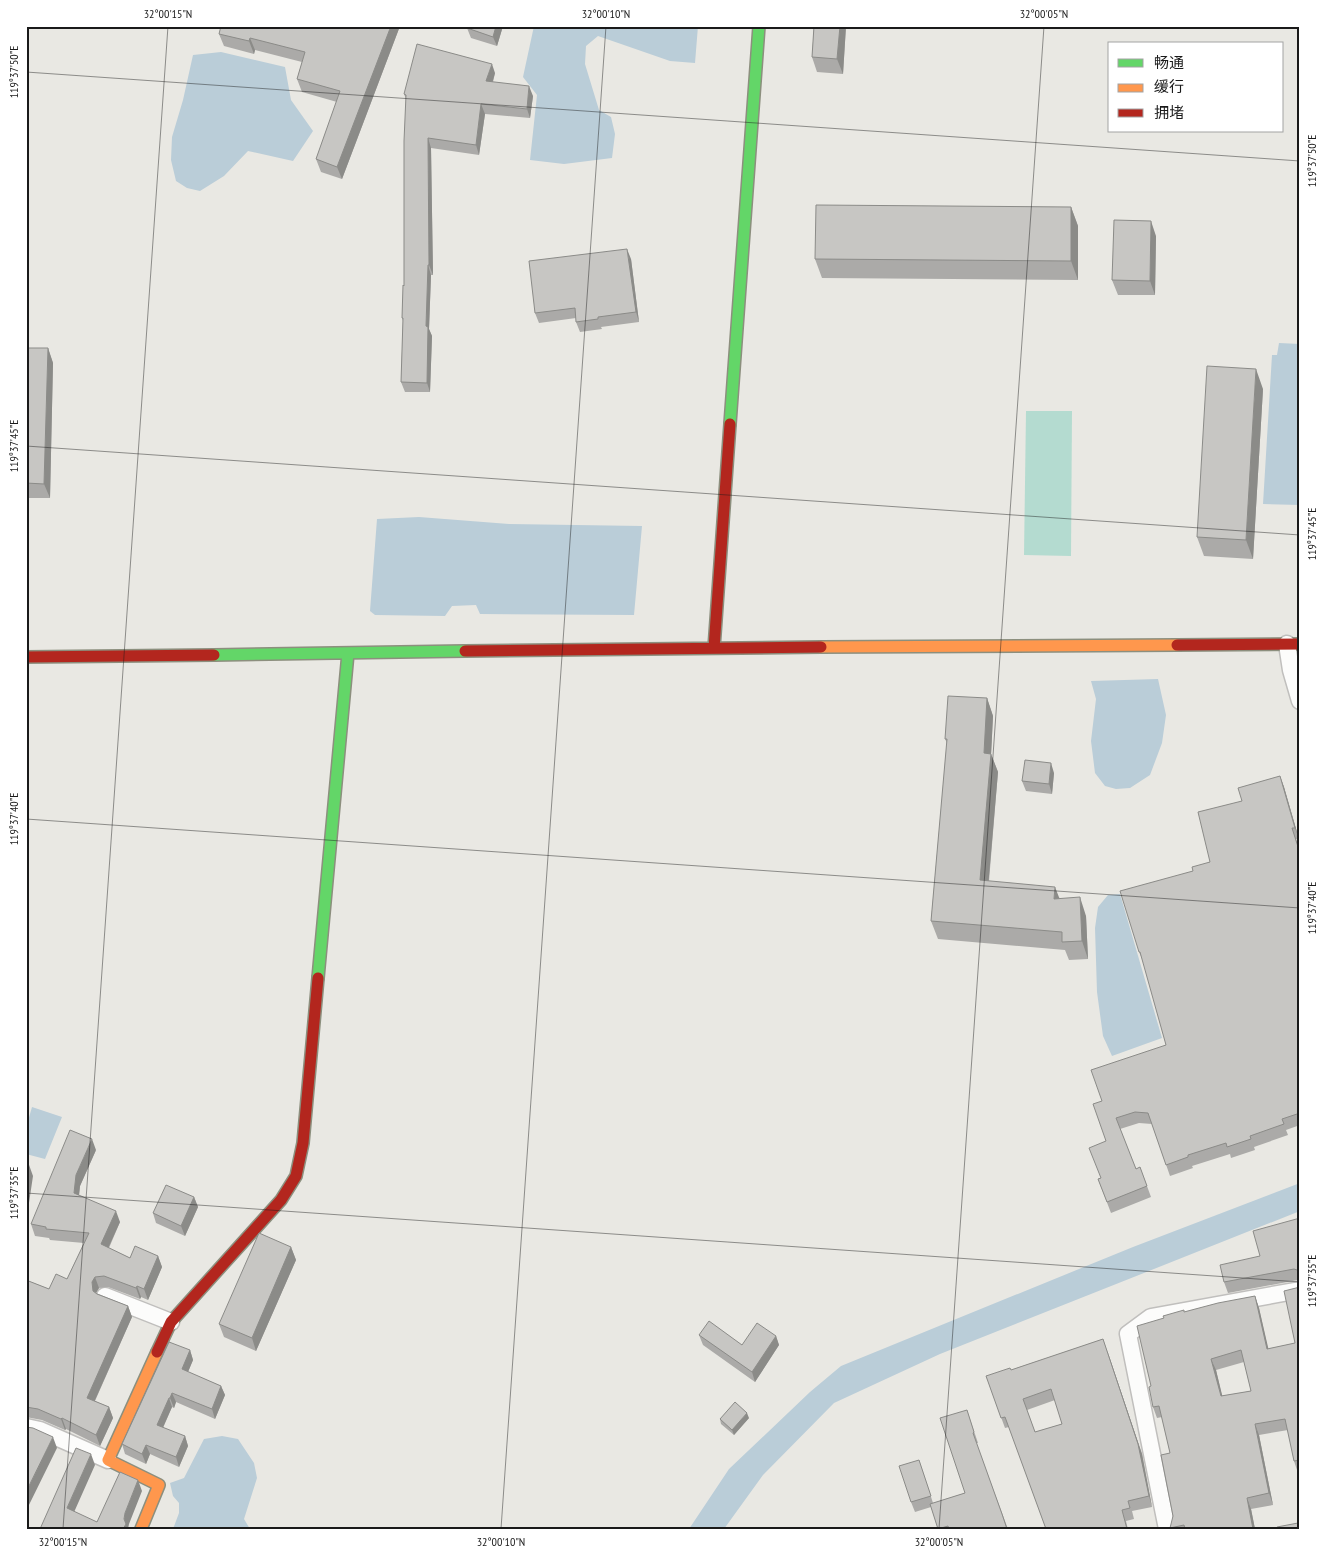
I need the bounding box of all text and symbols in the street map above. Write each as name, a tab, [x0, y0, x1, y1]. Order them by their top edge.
text: 32°00'15"N	[144, 6, 192, 21]
text: 32°00'10"N	[582, 6, 630, 21]
text: 32°00'05"N	[1020, 6, 1068, 21]
legend	[1108, 42, 1284, 132]
text: 119°37'50"E	[6, 46, 21, 98]
text: 畅通	[1154, 53, 1184, 72]
text: 缓行	[1154, 77, 1184, 96]
text: 拥堵	[1154, 103, 1184, 122]
text: 119°37'50"E	[1304, 135, 1319, 187]
text: 119°37'45"E	[6, 420, 21, 472]
text: 119°37'45"E	[1304, 508, 1319, 560]
text: 119°37'40"E	[6, 793, 21, 845]
text: 119°37'40"E	[1304, 882, 1319, 934]
text: 119°37'35"E	[6, 1167, 21, 1219]
text: 119°37'35"E	[1304, 1255, 1319, 1307]
text: 32°00'15"N	[39, 1534, 87, 1549]
text: 32°00'10"N	[477, 1534, 525, 1549]
text: 32°00'05"N	[915, 1534, 963, 1549]

